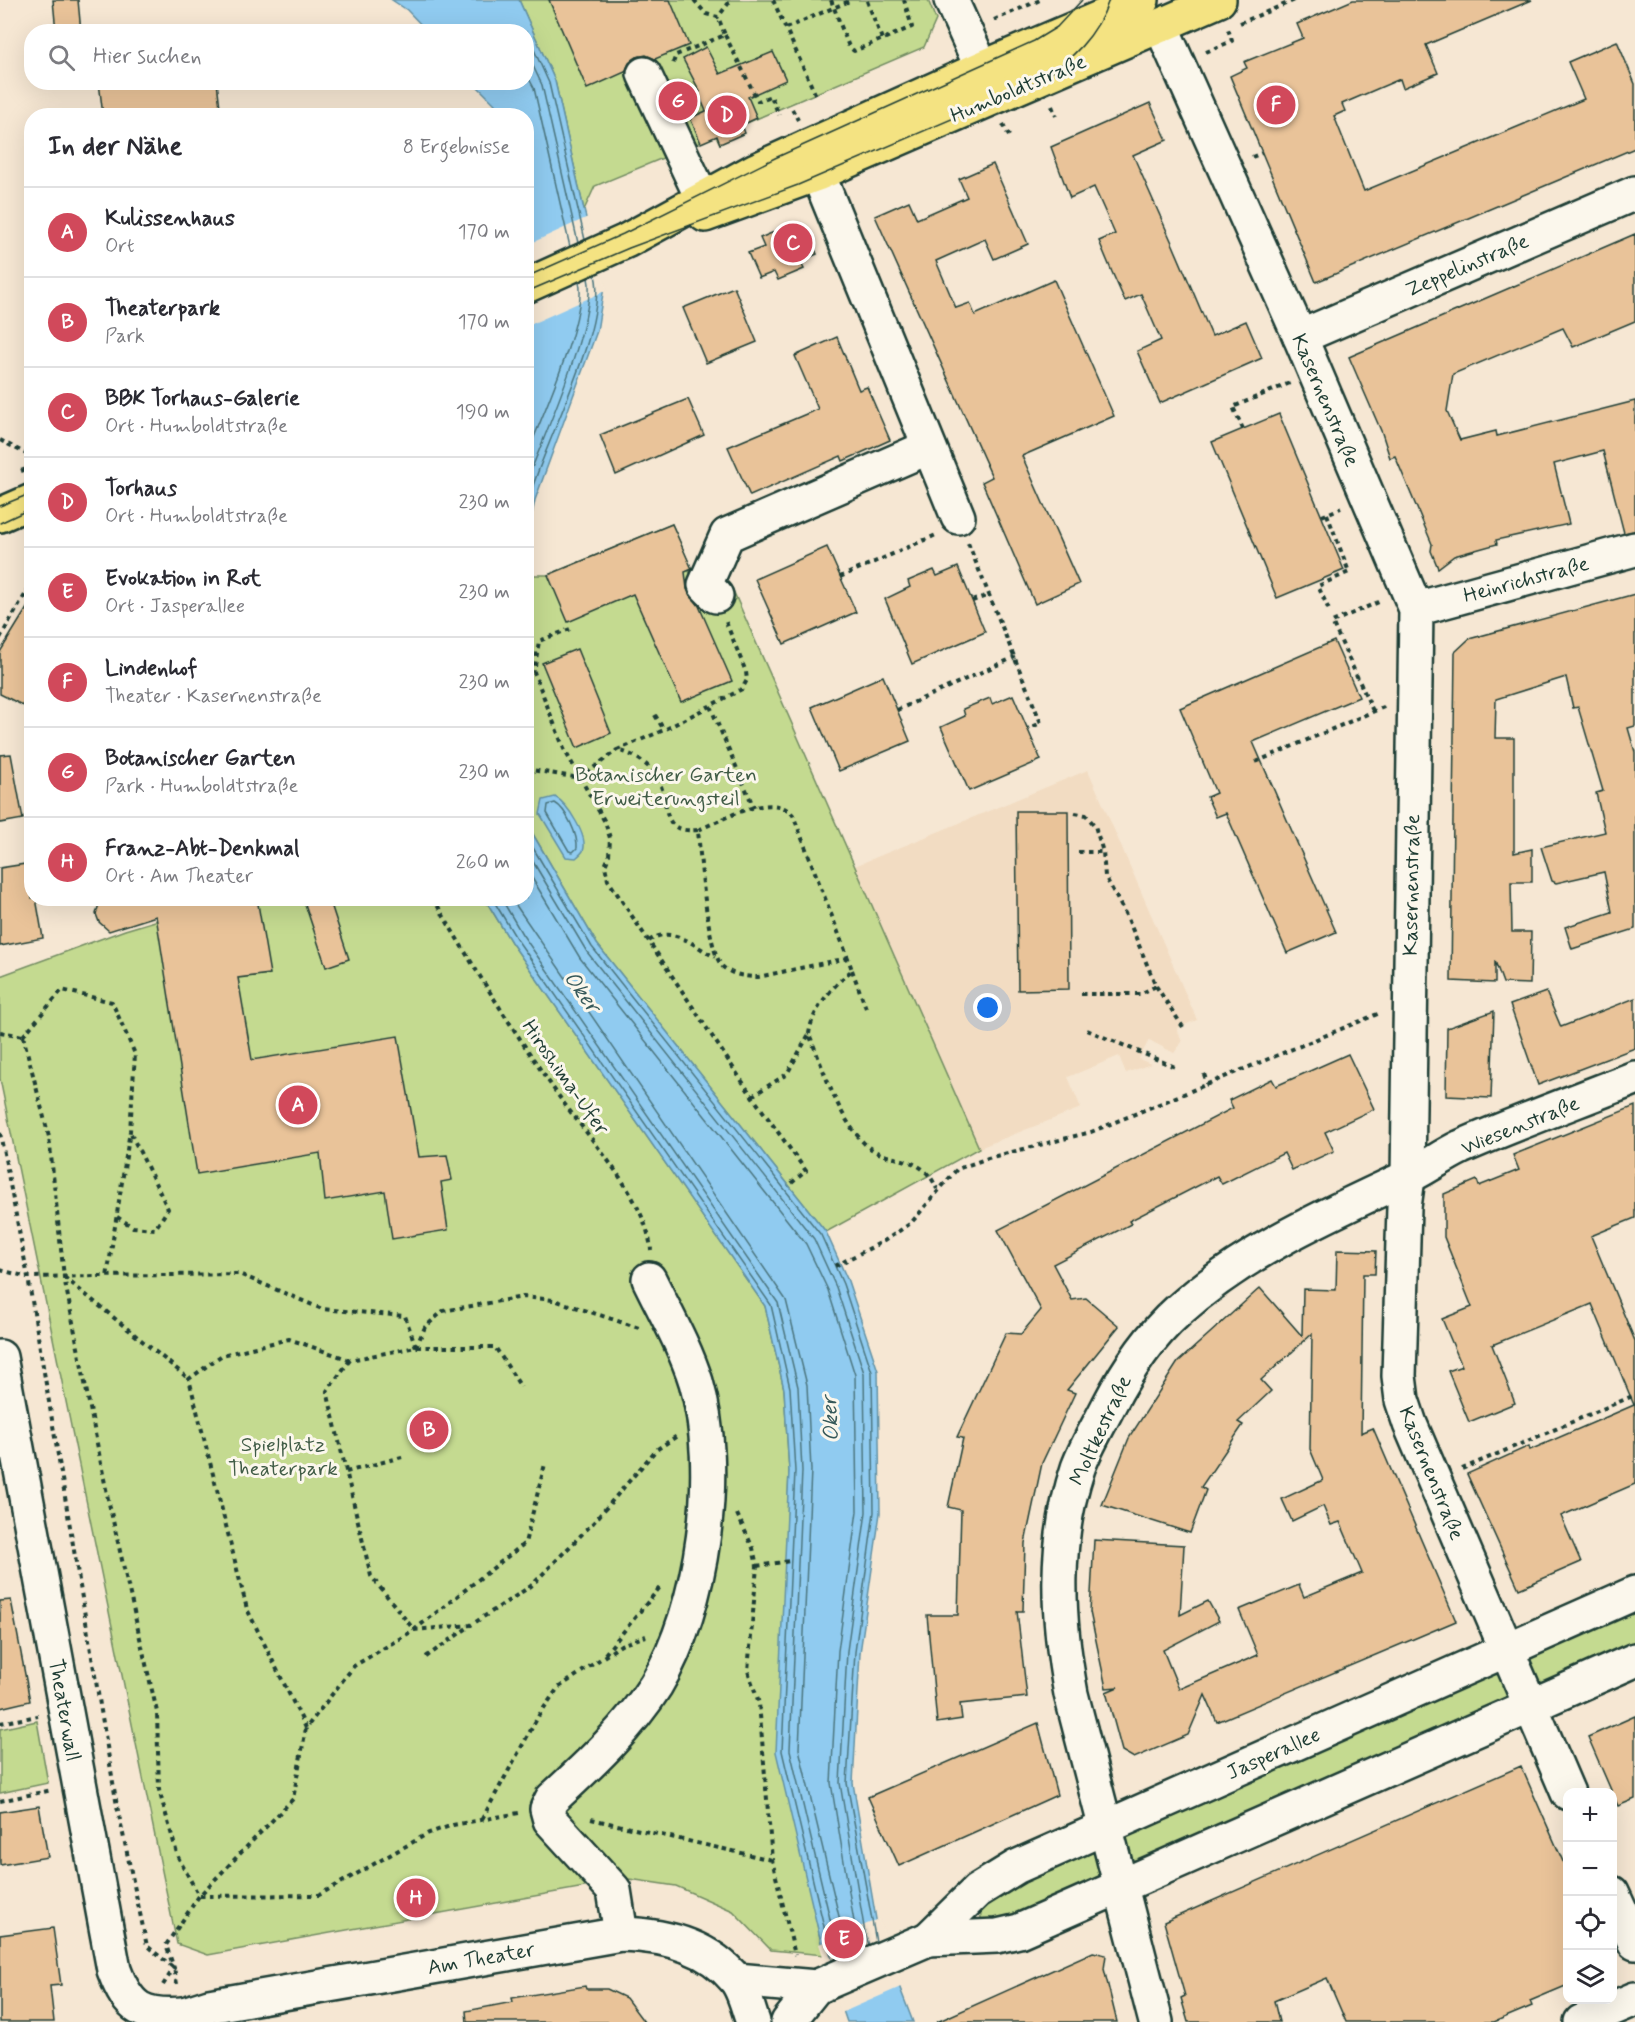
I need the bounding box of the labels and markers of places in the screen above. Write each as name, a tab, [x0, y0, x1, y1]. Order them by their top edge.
pin: G	[658, 78, 698, 124]
pin: F	[1256, 82, 1296, 128]
pin: D	[708, 92, 746, 138]
pin: C	[774, 220, 812, 266]
pin: A	[278, 1082, 318, 1128]
pin: B	[410, 1408, 448, 1452]
pin: H	[396, 1876, 436, 1920]
pin: E	[824, 1916, 864, 1962]

